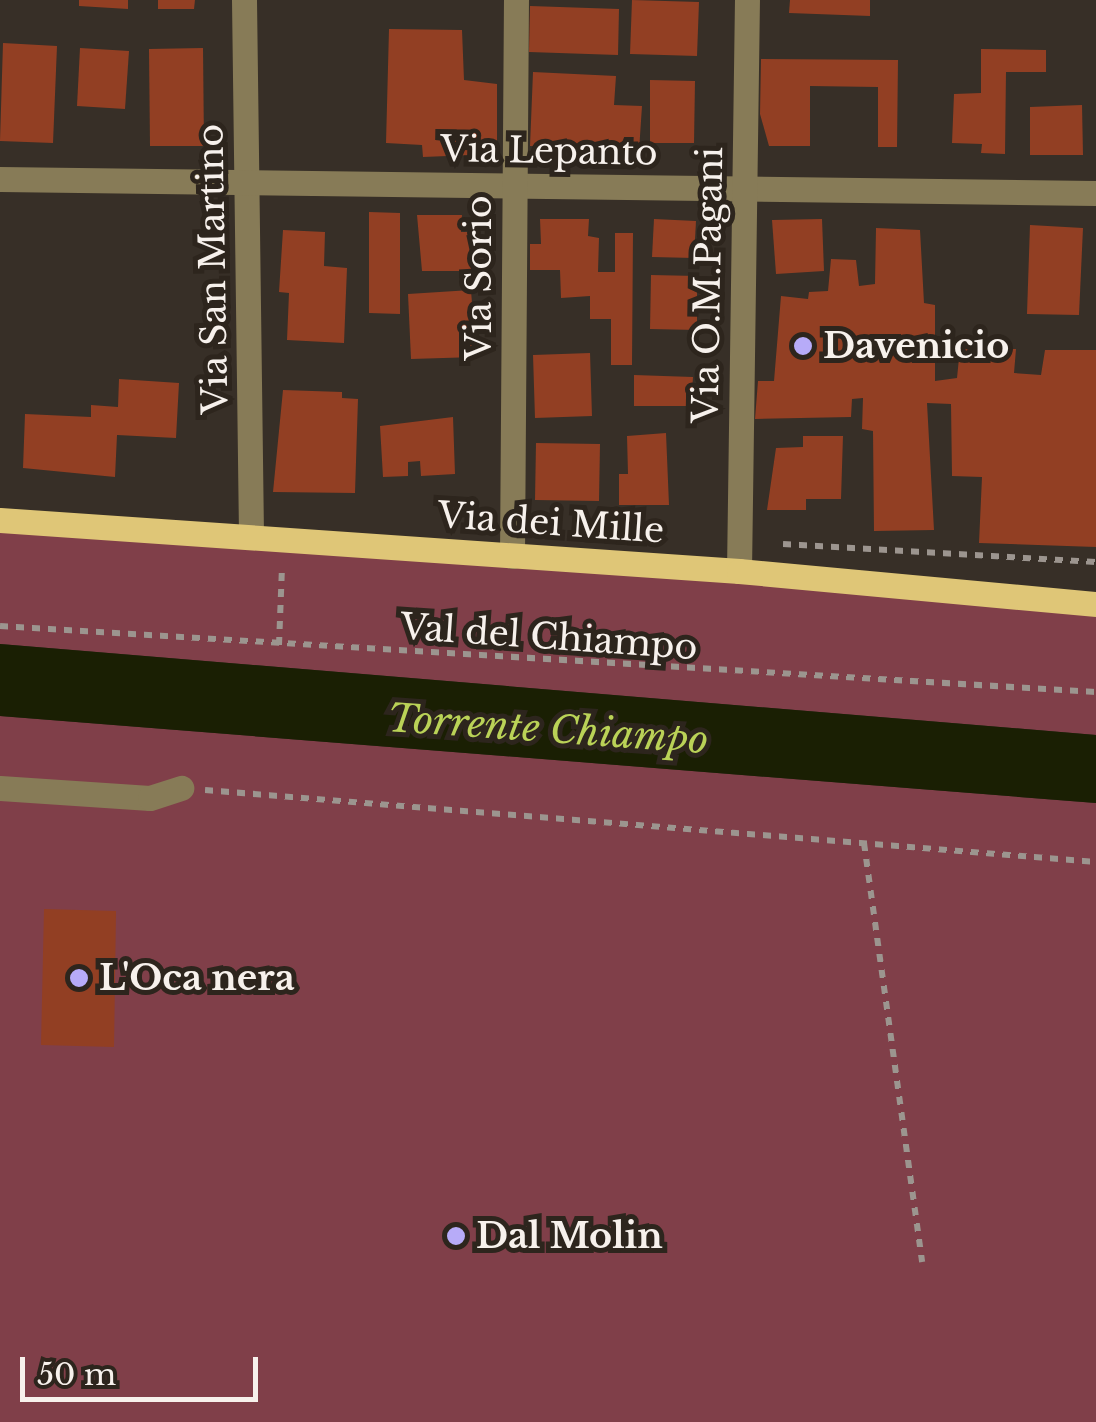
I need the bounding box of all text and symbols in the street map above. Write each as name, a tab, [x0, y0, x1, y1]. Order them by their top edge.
street label: Via San Martino	[189, 123, 237, 415]
street label: Via Lepanto	[440, 128, 658, 174]
street label: Via O.M.Pagani	[685, 146, 731, 424]
street label: Via Sorio	[458, 195, 500, 361]
place label: Davenicio	[823, 325, 1009, 367]
marker: Davenicio	[792, 335, 814, 357]
street label: Via dei Mille	[436, 494, 666, 552]
street label: Val del Chiampo	[399, 606, 699, 668]
water label: Torrente Chiampo	[386, 695, 710, 763]
place label: L'Oca nera	[99, 957, 295, 999]
marker: L'Oca nera	[68, 967, 90, 989]
place label: Dal Molin	[476, 1215, 663, 1257]
marker: Dal Molin	[445, 1225, 467, 1247]
scale bar	[25, 1337, 262, 1399]
text: 50 m	[37, 1356, 116, 1393]

